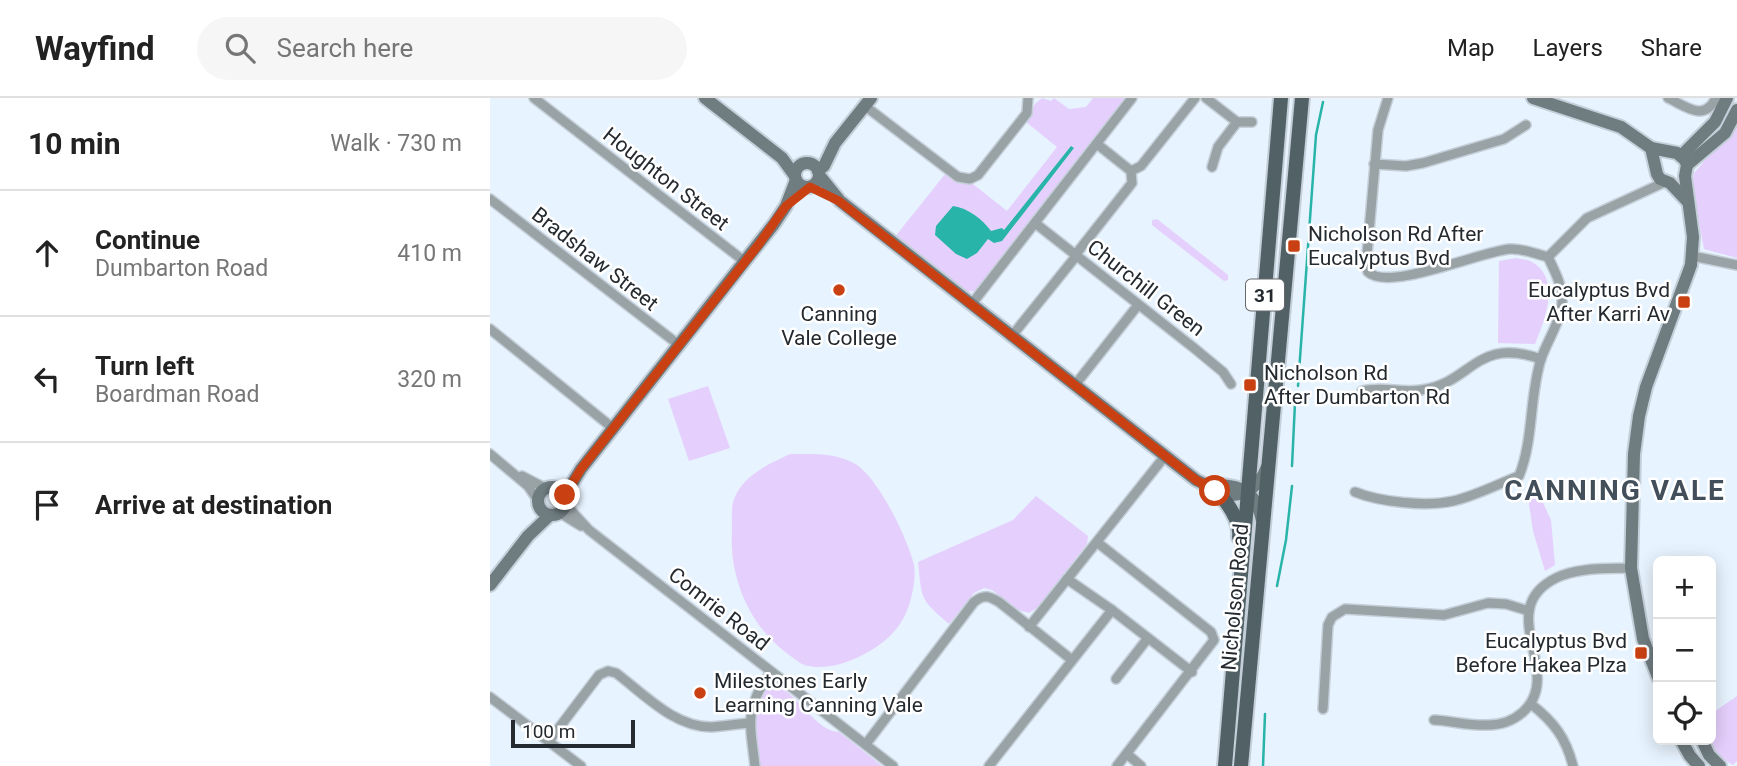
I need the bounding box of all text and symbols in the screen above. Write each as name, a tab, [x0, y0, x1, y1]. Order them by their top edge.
search box	[197, 17, 687, 80]
text: Wayfind	[35, 29, 155, 68]
icon: search	[221, 29, 259, 67]
text: Search here	[277, 33, 413, 63]
text: Map	[1447, 34, 1495, 62]
text: Layers	[1533, 34, 1603, 62]
text: Share	[1641, 34, 1702, 62]
street label: Houghton Street	[598, 123, 734, 236]
text: 10 min	[28, 126, 121, 161]
text: Walk · 730 m	[330, 130, 462, 157]
street label: Bradshaw Street	[527, 202, 663, 316]
place label: Nicholson Rd After Eucalyptus Bvd	[1308, 222, 1483, 270]
text: Continue	[95, 225, 200, 255]
icon: ahead	[28, 234, 66, 272]
street label: Churchill Green	[1083, 235, 1209, 341]
marker: Nicholson Rd After Eucalyptus Bvd	[1286, 238, 1302, 254]
text: 410 m	[397, 240, 462, 267]
text: Dumbarton Road	[95, 255, 268, 282]
place label: Eucalyptus Bvd After Karri Av	[1528, 278, 1670, 326]
road number: 31	[1246, 280, 1284, 310]
marker: Canning Vale College	[831, 282, 847, 298]
marker: Eucalyptus Bvd After Karri Av	[1676, 294, 1692, 310]
place label: Canning Vale College	[781, 302, 897, 350]
text: Turn left	[95, 351, 194, 381]
icon: left	[28, 360, 66, 398]
place label: Nicholson Rd After Dumbarton Rd	[1264, 361, 1450, 409]
text: 320 m	[397, 366, 462, 393]
marker: Nicholson Rd After Dumbarton Rd	[1242, 377, 1258, 393]
text: Boardman Road	[95, 381, 259, 408]
district label: CANNING VALE	[1504, 474, 1726, 507]
route start	[1199, 475, 1230, 506]
route end	[549, 479, 580, 510]
icon: arrive	[28, 486, 66, 524]
text: Arrive at destination	[95, 490, 332, 520]
street label: Nicholson Road	[1217, 522, 1253, 672]
map controls	[1653, 556, 1716, 745]
button: +	[1653, 556, 1716, 619]
street label: Comrie Road	[664, 562, 774, 656]
button: −	[1653, 619, 1716, 682]
place label: Eucalyptus Bvd Before Hakea Plza	[1455, 629, 1627, 677]
marker: Eucalyptus Bvd Before Hakea Plza	[1633, 645, 1649, 661]
place label: Milestones Early Learning Canning Vale	[714, 669, 923, 717]
button: locate	[1653, 682, 1716, 745]
marker: Milestones Early Learning Canning Vale	[692, 685, 708, 701]
scale bar	[511, 717, 635, 749]
text: 100 m	[522, 720, 575, 743]

